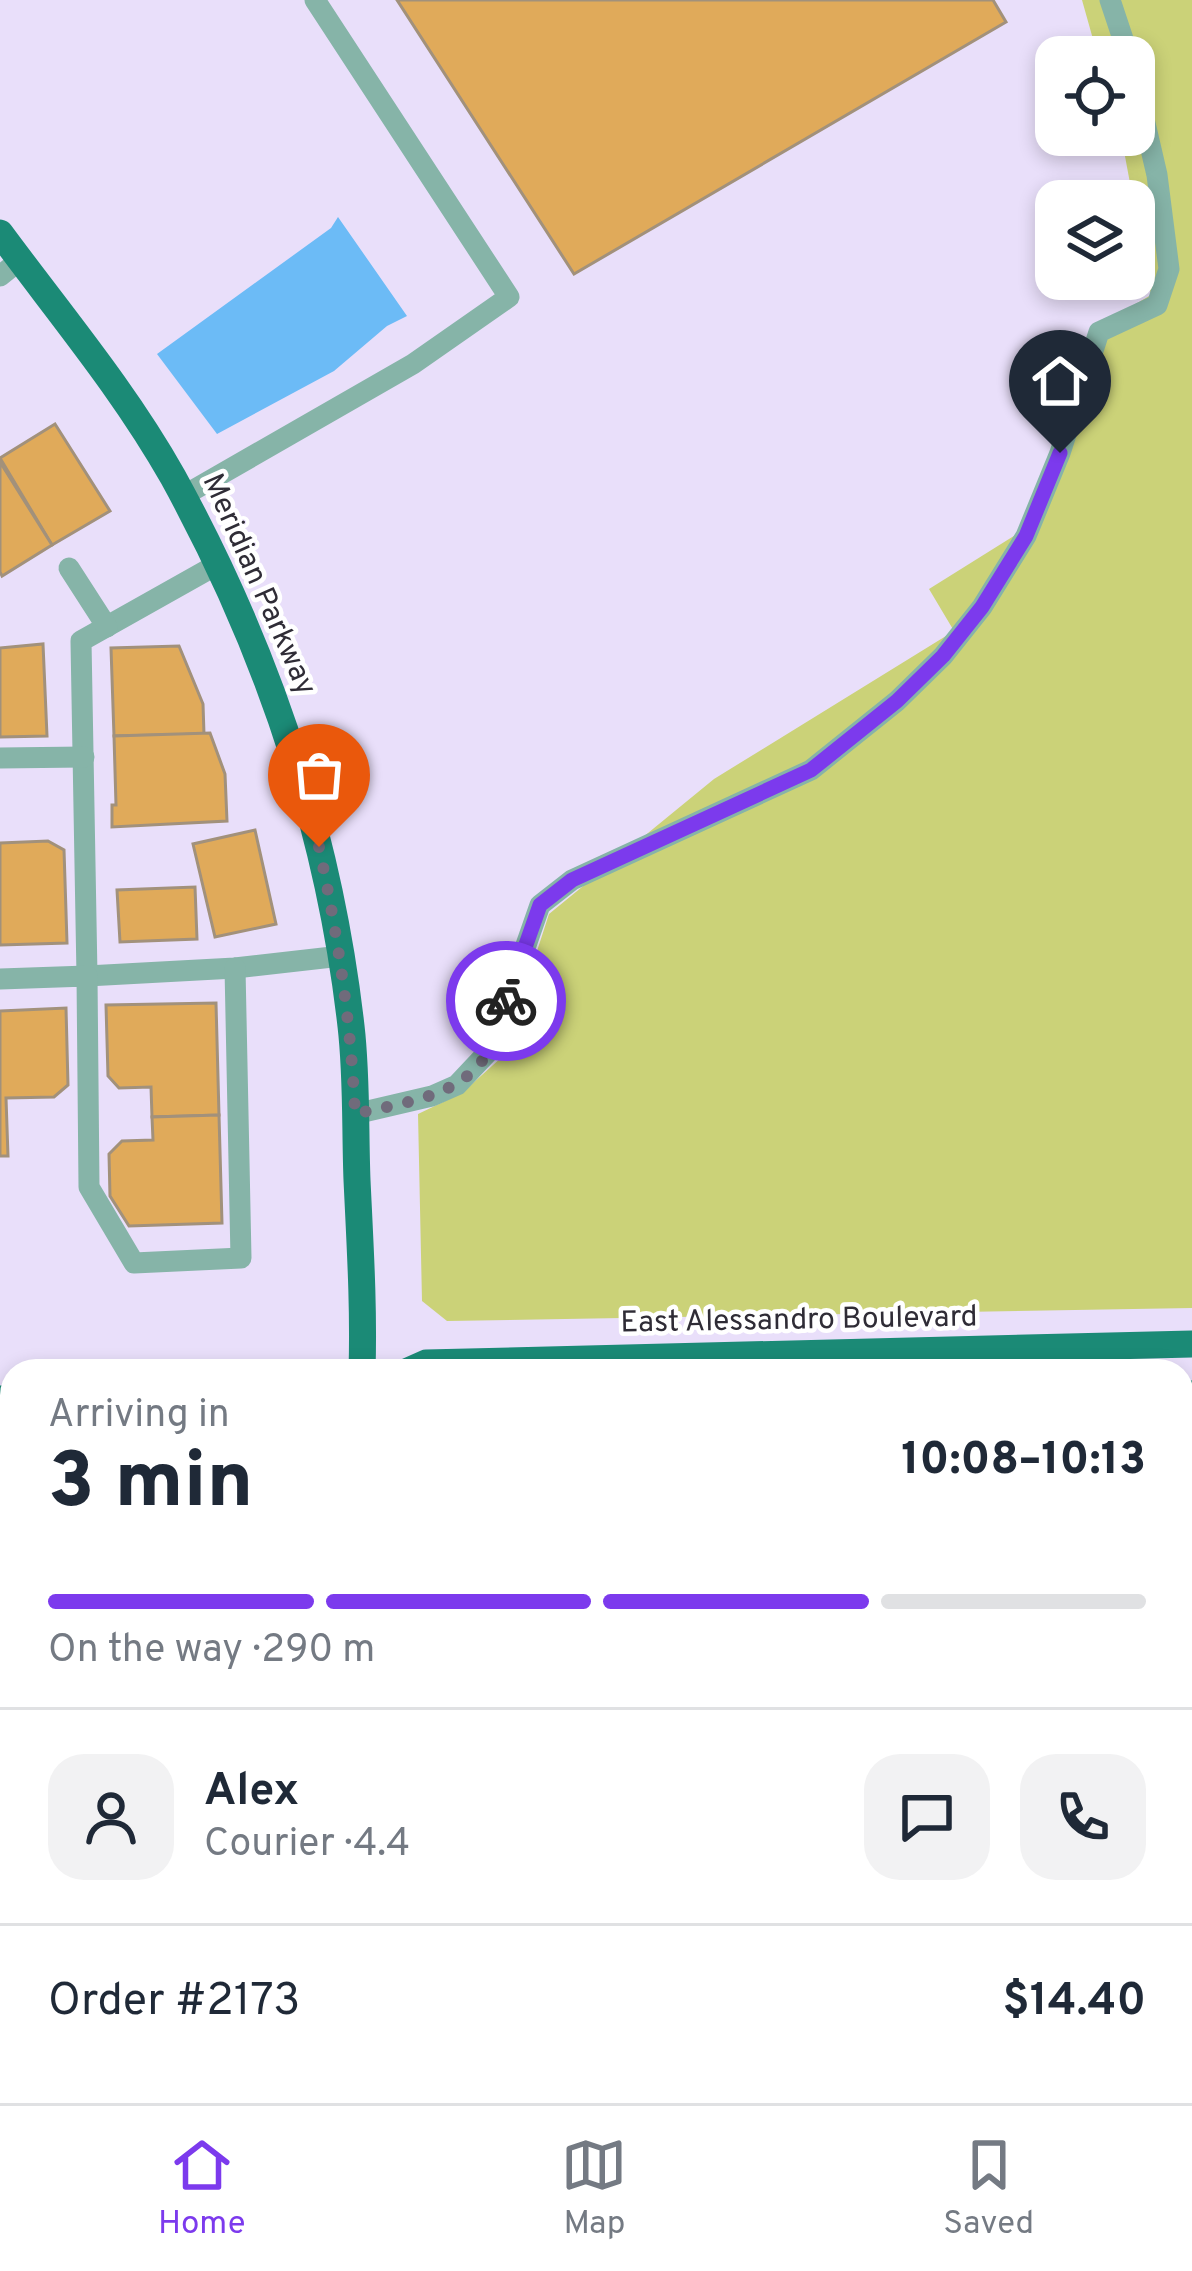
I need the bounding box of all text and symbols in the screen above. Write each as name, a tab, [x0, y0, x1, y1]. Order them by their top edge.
map controls	[1035, 36, 1155, 300]
button: locate	[1035, 36, 1155, 156]
button: layers	[1035, 180, 1155, 300]
pin	[1009, 330, 1111, 453]
icon: home	[1027, 348, 1093, 414]
street label: Meridian Parkway	[193, 469, 323, 701]
pin	[268, 724, 370, 847]
icon: bag	[286, 742, 352, 808]
courier	[446, 941, 566, 1061]
icon: bike	[473, 968, 539, 1034]
street label: East Alessandro Boulevard	[620, 1299, 978, 1343]
text: Arriving in	[48, 1392, 230, 1441]
text: 10:08–10:13	[901, 1433, 1146, 1490]
text: 3 min	[48, 1436, 253, 1535]
text: On the way · 290 m	[48, 1627, 375, 1676]
button: person	[48, 1754, 174, 1880]
button: chat	[864, 1754, 990, 1880]
button: phone	[1020, 1754, 1146, 1880]
text: Alex	[204, 1764, 299, 1821]
text: Courier · 4.4	[204, 1821, 410, 1870]
text: Order #2173	[48, 1974, 300, 2031]
text: $14.40	[1003, 1974, 1146, 2031]
tab: Home	[158, 2132, 246, 2246]
tab: Map	[561, 2132, 627, 2246]
tab: Saved	[943, 2132, 1034, 2246]

